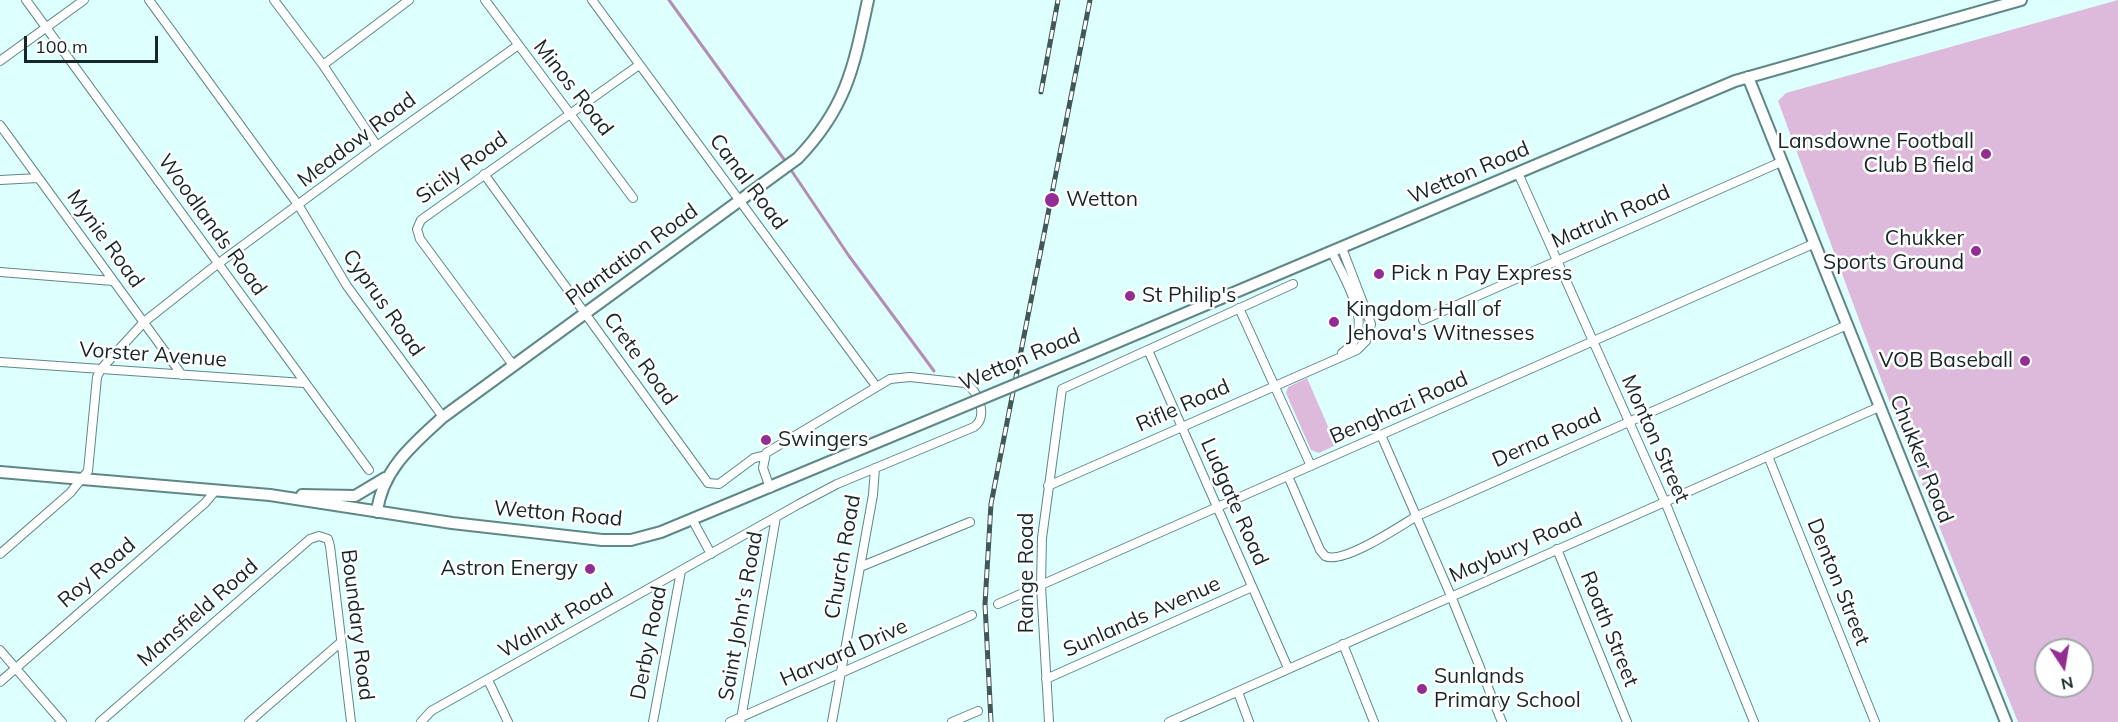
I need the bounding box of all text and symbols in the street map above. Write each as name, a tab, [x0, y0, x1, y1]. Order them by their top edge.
scale bar	[27, 24, 160, 62]
text: 100 m	[35, 35, 88, 58]
street label: Minos Road	[528, 35, 618, 141]
street label: Meadow Road	[293, 87, 421, 193]
street label: Sicily Road	[411, 126, 513, 210]
street label: Canal Road	[704, 129, 792, 235]
place label: Lansdowne Football Club B field	[1778, 129, 1974, 179]
street label: Wetton Road	[1405, 136, 1533, 210]
marker: Lansdowne Football Club B field	[1979, 147, 1993, 161]
street label: Woodlands Road	[152, 149, 272, 301]
street label: Matruh Road	[1548, 180, 1674, 254]
street label: Mynie Road	[61, 185, 149, 293]
place label: Wetton	[1066, 187, 1138, 213]
marker: Wetton	[1043, 191, 1061, 209]
street label: Plantation Road	[561, 199, 703, 311]
place label: Chukker Sports Ground	[1823, 226, 1964, 276]
marker: Chukker Sports Ground	[1969, 244, 1983, 258]
street label: Cyprus Road	[337, 245, 429, 361]
place label: Pick n Pay Express	[1391, 261, 1572, 287]
marker: Pick n Pay Express	[1372, 267, 1386, 281]
place label: St Philip's	[1142, 283, 1237, 309]
marker: St Philip's	[1123, 289, 1137, 303]
place label: Kingdom Hall of Jehova's Witnesses	[1346, 297, 1535, 347]
street label: Crete Road	[598, 308, 682, 410]
marker: Kingdom Hall of Jehova's Witnesses	[1327, 315, 1341, 329]
street label: Wetton Road	[956, 323, 1084, 397]
street label: Vorster Avenue	[78, 337, 228, 373]
place label: VOB Baseball	[1879, 348, 2013, 374]
marker: VOB Baseball	[2018, 354, 2032, 368]
street label: Benghazi Road	[1326, 366, 1472, 450]
street label: Monton Street	[1616, 371, 1694, 507]
street label: Rifle Road	[1132, 374, 1234, 438]
street label: Chukker Road	[1884, 391, 1958, 527]
street label: Derna Road	[1489, 403, 1605, 473]
place label: Swingers	[778, 427, 869, 453]
marker: Swingers	[759, 433, 773, 447]
street label: Ludgate Road	[1195, 434, 1273, 570]
street label: Church Road	[820, 493, 866, 621]
street label: Wetton Road	[493, 496, 623, 532]
street label: Maybury Road	[1446, 507, 1586, 589]
street label: Range Road	[1014, 513, 1040, 633]
street label: Denton Street	[1801, 515, 1875, 649]
street label: Saint John's Road	[714, 529, 768, 703]
street label: Roy Road	[53, 533, 141, 613]
street label: Boundary Road	[335, 548, 379, 702]
street label: Mansfield Road	[133, 554, 263, 672]
place label: Astron Energy	[440, 556, 578, 582]
marker: Astron Energy	[583, 562, 597, 576]
street label: Roath Street	[1574, 568, 1644, 690]
street label: Sunlands Avenue	[1060, 571, 1224, 663]
street label: Walnut Road	[494, 578, 618, 664]
street label: Derby Road	[626, 584, 672, 702]
street label: Harvard Drive	[776, 614, 912, 692]
north arrow	[2034, 638, 2094, 698]
place label: Sunlands Primary School	[1434, 664, 1581, 714]
text: N	[2059, 673, 2075, 695]
marker: Sunlands Primary School	[1415, 682, 1429, 696]

